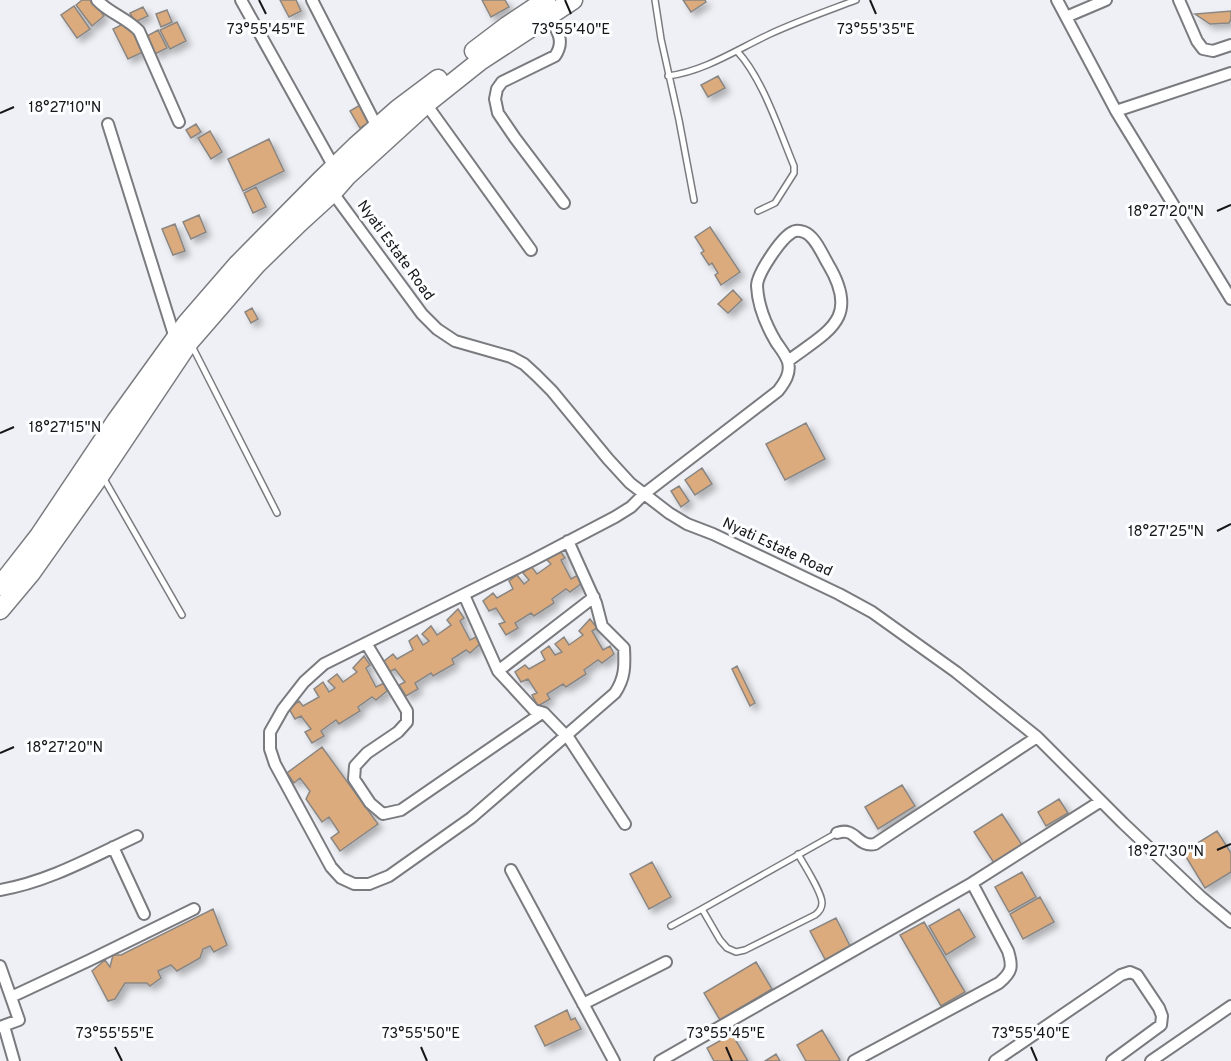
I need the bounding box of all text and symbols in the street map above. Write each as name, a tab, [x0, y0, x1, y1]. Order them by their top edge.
text: 73°55'45"E	[227, 21, 305, 40]
text: 73°55'40"E	[532, 21, 610, 40]
text: 73°55'35"E	[837, 21, 915, 40]
text: 18°27'10"N	[29, 99, 101, 118]
street label: Nyati Estate Road	[352, 197, 438, 305]
text: 18°27'20"N	[1128, 203, 1204, 222]
text: 18°27'15"N	[29, 419, 101, 438]
street label: Nyati Estate Road	[719, 514, 835, 582]
text: 18°27'25"N	[1128, 523, 1204, 542]
text: 18°27'20"N	[27, 739, 103, 758]
text: 18°27'30"N	[1128, 843, 1204, 862]
text: 73°55'55"E	[76, 1025, 154, 1044]
text: 73°55'50"E	[382, 1025, 460, 1044]
text: 73°55'45"E	[687, 1025, 765, 1044]
text: 73°55'40"E	[992, 1025, 1070, 1044]

